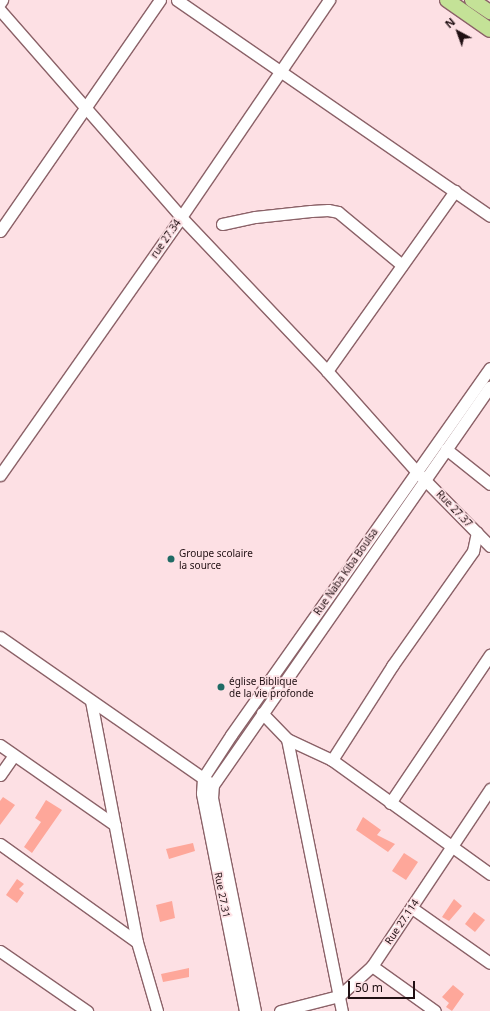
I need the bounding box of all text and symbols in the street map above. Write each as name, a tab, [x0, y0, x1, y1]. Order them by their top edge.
north arrow	[438, 12, 478, 52]
text: N	[441, 14, 458, 31]
street label: rue 27.34	[148, 217, 184, 261]
street label: Rue 27.37	[434, 488, 474, 530]
street label: Rue Naba Kiba Boulsa	[312, 526, 380, 618]
place label: Groupe scolaire la source	[179, 547, 253, 570]
marker: Groupe scolaire la source	[166, 554, 176, 564]
place label: église Biblique de la vie profonde	[229, 675, 314, 698]
marker: église Biblique de la vie profonde	[216, 682, 226, 692]
street label: Rue 27.31	[212, 871, 232, 919]
street label: Rue 27.114	[383, 897, 421, 947]
scale bar	[350, 973, 417, 999]
text: 50 m	[355, 979, 383, 996]

